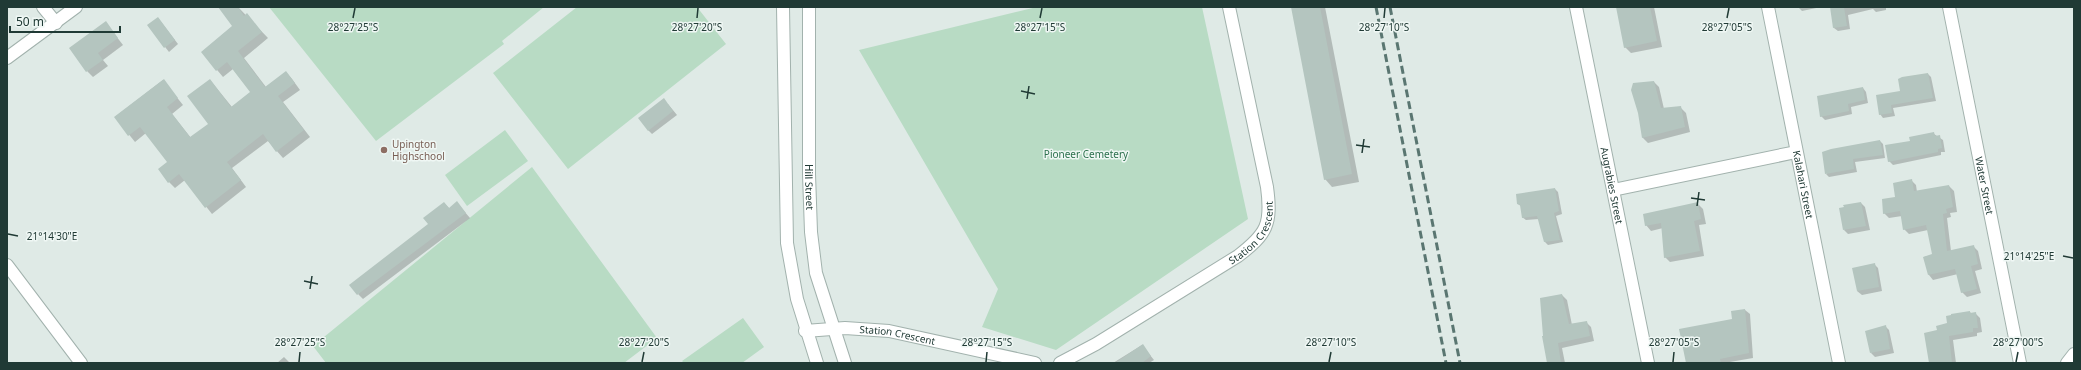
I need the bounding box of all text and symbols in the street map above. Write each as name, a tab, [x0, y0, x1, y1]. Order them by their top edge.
scale bar	[10, 8, 120, 34]
text: 50 m	[16, 13, 44, 30]
text: 28°27'25"S	[328, 20, 379, 34]
text: 28°27'20"S	[672, 20, 723, 34]
text: 28°27'15"S	[1015, 20, 1066, 34]
text: 28°27'10"S	[1359, 20, 1410, 34]
text: 28°27'05"S	[1702, 20, 1753, 34]
place label: Upington Highschool	[392, 137, 445, 163]
marker: Upington Highschool	[379, 145, 389, 155]
street label: Augrabies Street	[1597, 146, 1627, 225]
park label: Pioneer Cemetery	[1044, 147, 1129, 161]
street label: Kalahari Street	[1790, 149, 1817, 220]
street label: Water Street	[1972, 155, 1997, 216]
street label: Hill Street	[802, 164, 817, 210]
street label: Station Crescent	[1226, 201, 1276, 267]
text: 21°14'30"E	[27, 229, 77, 243]
text: 21°14'25"E	[2004, 249, 2054, 263]
street label: Station Crescent	[859, 322, 937, 348]
text: 28°27'25"S	[275, 335, 326, 349]
text: 28°27'20"S	[619, 335, 670, 349]
text: 28°27'15"S	[962, 335, 1013, 349]
text: 28°27'10"S	[1306, 335, 1357, 349]
text: 28°27'05"S	[1649, 335, 1700, 349]
text: 28°27'00"S	[1993, 335, 2044, 349]

